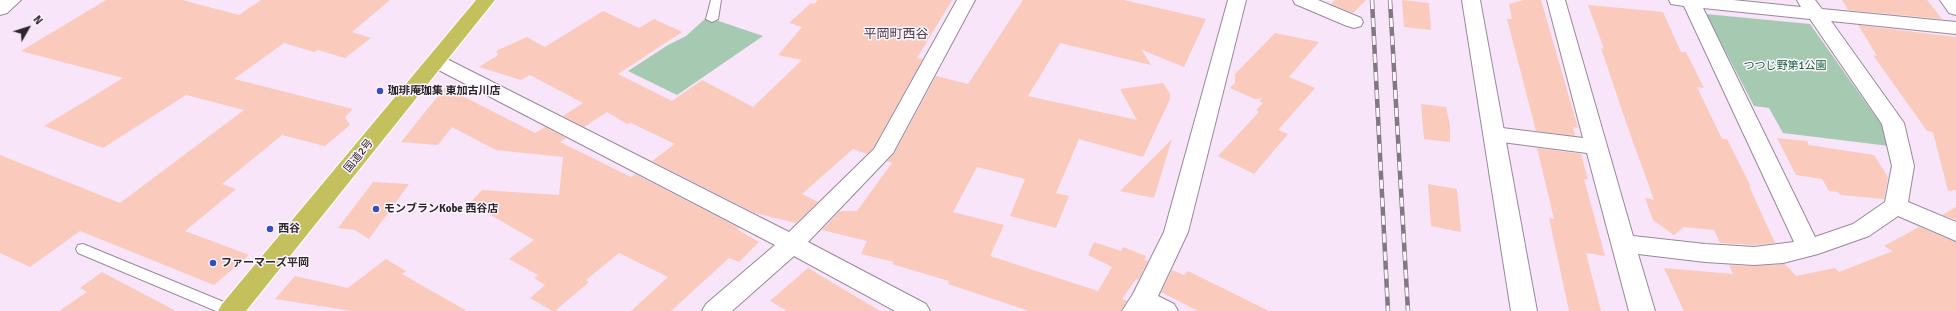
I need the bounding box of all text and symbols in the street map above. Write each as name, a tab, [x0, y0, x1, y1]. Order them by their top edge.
north arrow	[8, 8, 48, 48]
text: N	[30, 13, 45, 27]
district label: 平岡町西谷	[864, 27, 928, 43]
park label: つつじ野第1公園	[1744, 59, 1826, 73]
place label: 珈琲庵珈集 東加古川店	[388, 84, 500, 98]
marker: 珈琲庵珈集 東加古川店	[375, 86, 385, 96]
street label: 国道2号	[342, 137, 376, 175]
place label: モンブランKobe 西谷店	[384, 202, 498, 216]
marker: モンブランKobe 西谷店	[371, 204, 381, 214]
place label: 西谷	[278, 222, 300, 236]
marker: 西谷	[265, 224, 275, 234]
place label: ファーマーズ平岡	[221, 256, 309, 270]
marker: ファーマーズ平岡	[208, 258, 218, 268]

